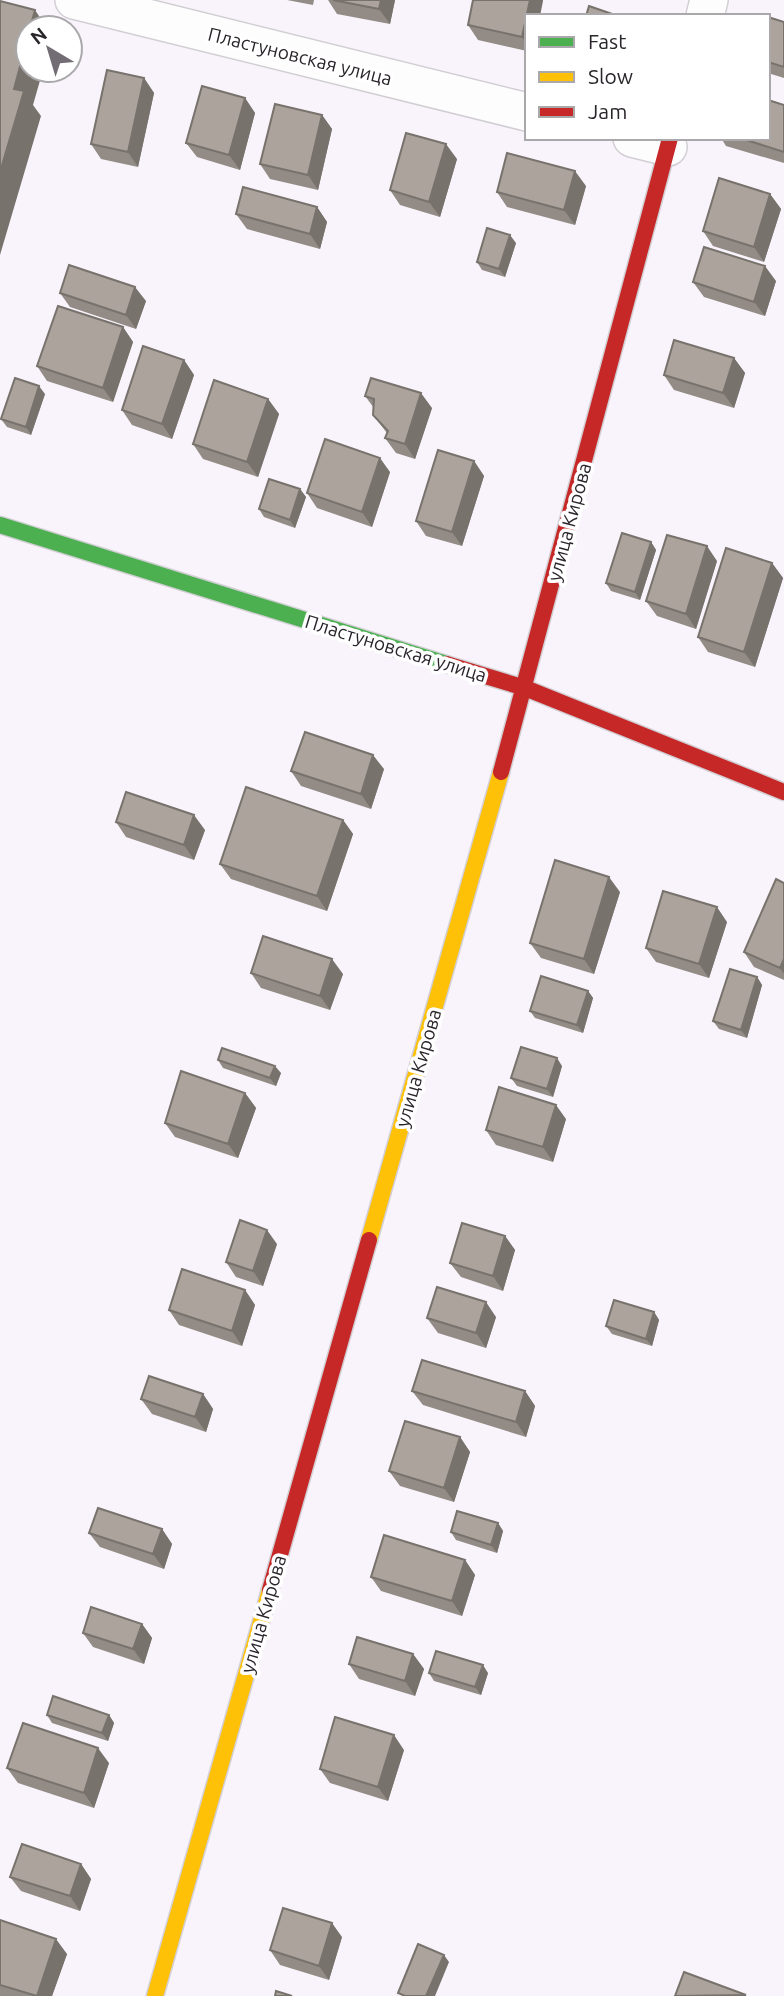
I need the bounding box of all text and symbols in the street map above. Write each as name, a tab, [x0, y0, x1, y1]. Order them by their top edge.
north arrow	[14, 14, 84, 84]
legend	[525, 14, 770, 140]
street label: Пластуновская улица	[206, 22, 394, 90]
text: N	[26, 23, 51, 49]
text: Fast	[588, 29, 626, 53]
text: Slow	[588, 64, 633, 88]
text: Jam	[588, 99, 627, 123]
street label: улица Кирова	[543, 460, 595, 584]
street label: Пластуновская улица	[303, 610, 489, 686]
street label: улица Кирова	[391, 1006, 445, 1130]
street label: улица Кирова	[236, 1552, 290, 1676]

